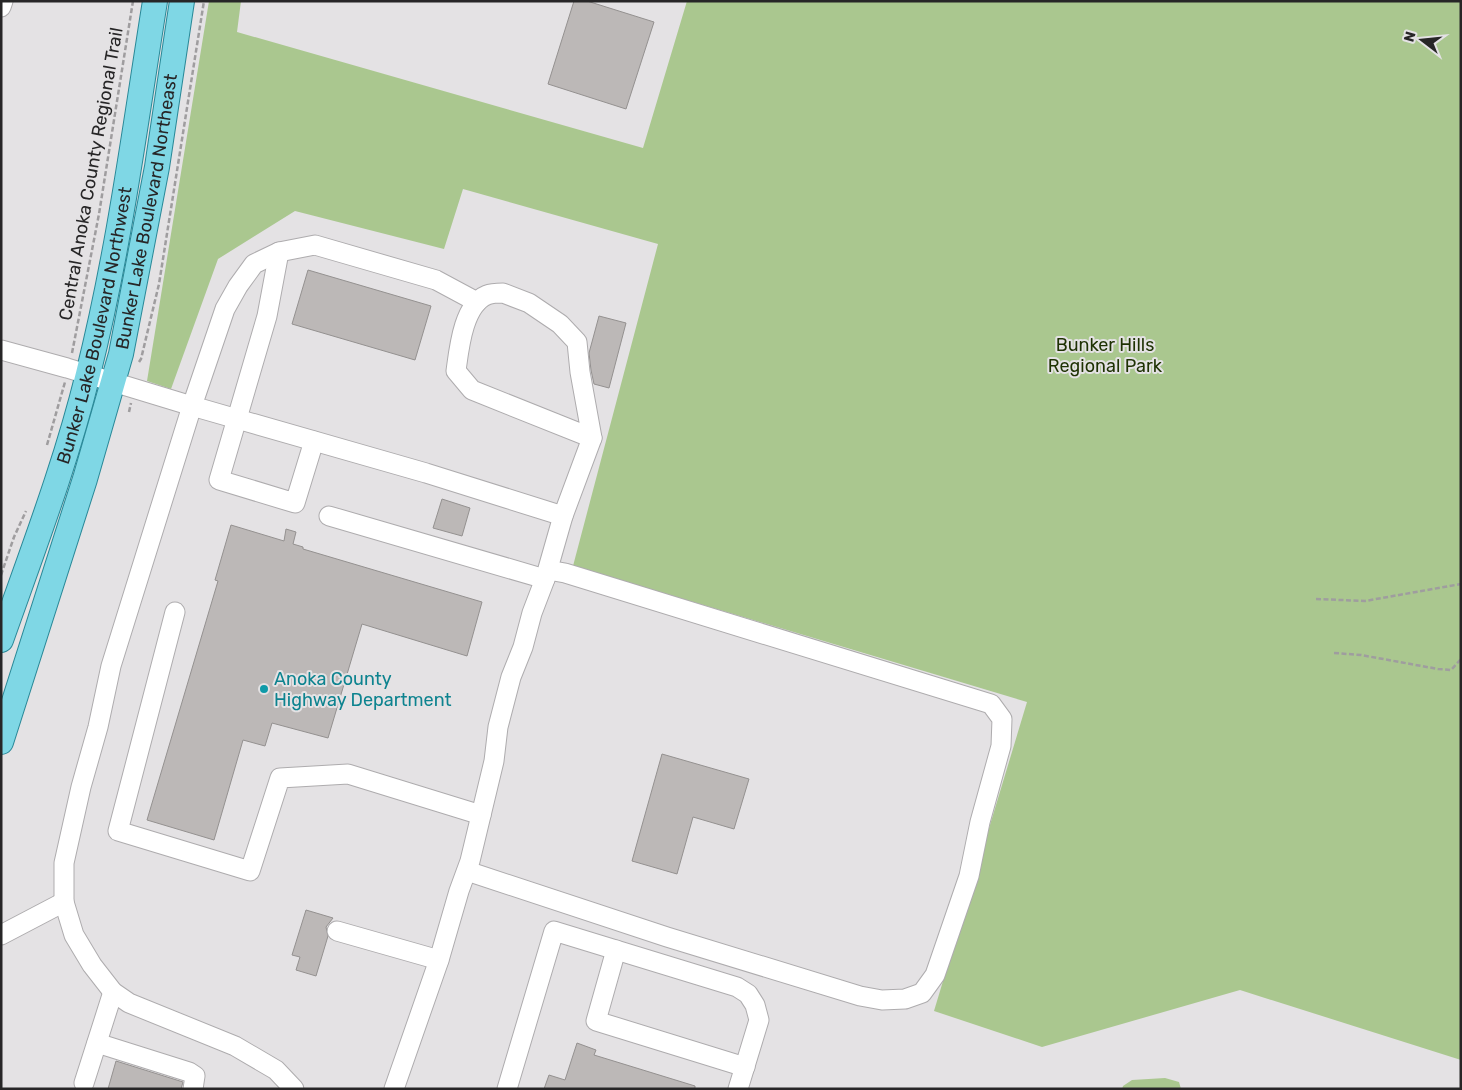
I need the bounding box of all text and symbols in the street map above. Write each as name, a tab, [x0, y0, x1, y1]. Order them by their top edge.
north arrow	[1397, 15, 1447, 65]
street label: Central Anoka County Regional Trail	[54, 26, 128, 322]
text: N	[1400, 29, 1420, 44]
street label: Bunker Lake Boulevard Northeast	[111, 72, 182, 351]
street label: Bunker Lake Boulevard Northwest	[52, 185, 137, 467]
park label: Bunker Hills Regional Park	[1048, 334, 1163, 377]
place label: Anoka County Highway Department	[274, 668, 451, 711]
marker: Anoka County Highway Department	[258, 683, 270, 695]

